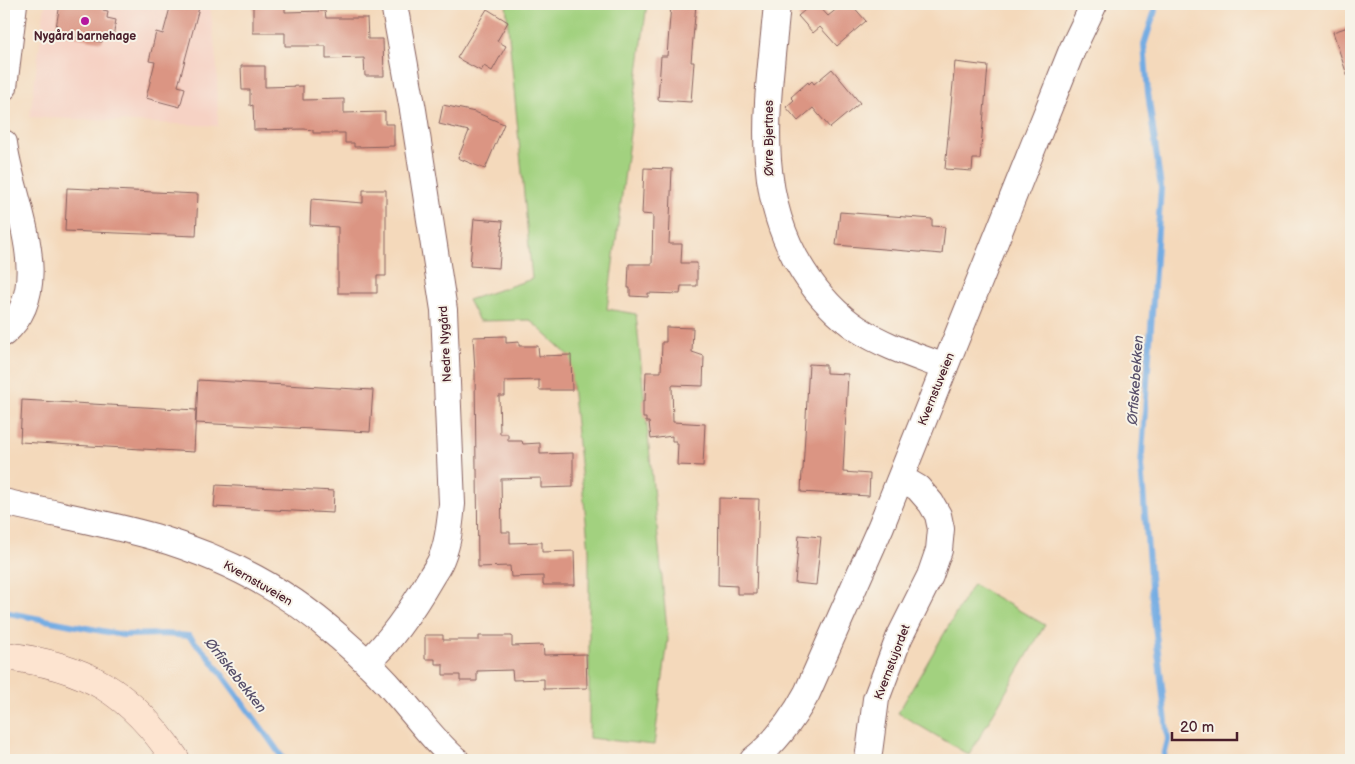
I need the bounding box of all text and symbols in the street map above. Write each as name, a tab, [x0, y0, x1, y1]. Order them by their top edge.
marker: Nygård barnehage	[79, 15, 91, 27]
place label: Nygård barnehage	[34, 29, 136, 44]
street label: Øvre Bjertnes	[762, 100, 777, 176]
street label: Nedre Nygård	[436, 305, 455, 382]
water label: Ørfiskebekken	[1124, 334, 1147, 427]
street label: Kvernstuveien	[915, 350, 958, 428]
street label: Kvernstuveien	[221, 558, 295, 609]
street label: Kvernstujordet	[871, 622, 914, 702]
water label: Ørfiskebekken	[201, 634, 270, 716]
scale bar	[1172, 709, 1238, 741]
text: 20 m	[1180, 718, 1214, 737]

